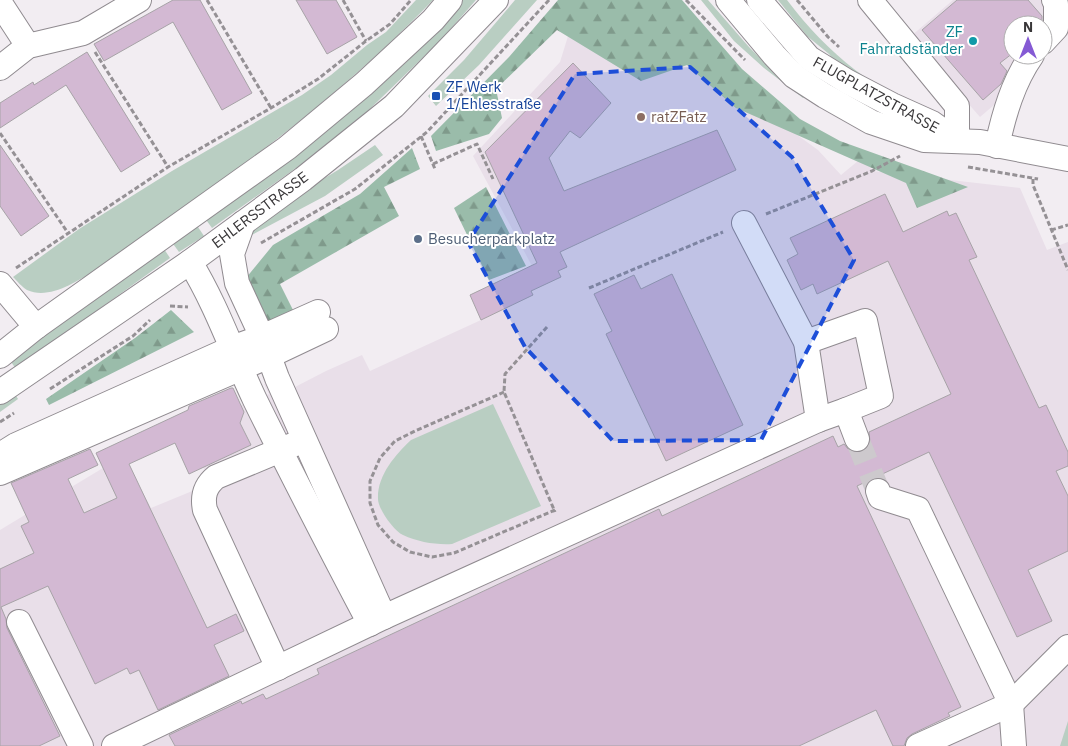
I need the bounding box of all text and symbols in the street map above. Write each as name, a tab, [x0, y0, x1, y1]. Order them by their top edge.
north arrow	[1003, 15, 1053, 65]
text: N	[1023, 18, 1033, 36]
place label: ZF Fahrradständer	[860, 22, 963, 58]
marker: ZF Fahrradständer	[967, 35, 979, 47]
street label: FLUGPLATZSTRASSE	[810, 52, 943, 137]
place label: ZF Werk 1/Ehlesstraße	[446, 77, 541, 113]
marker: ZF Werk 1/Ehlesstraße	[430, 90, 442, 102]
place label: ratZFatz	[651, 107, 706, 126]
marker: ratZFatz	[635, 111, 647, 123]
street label: EHLERSSTRASSE	[208, 167, 312, 252]
place label: Besucherparkplatz	[428, 229, 555, 248]
marker: Besucherparkplatz	[412, 233, 424, 245]

